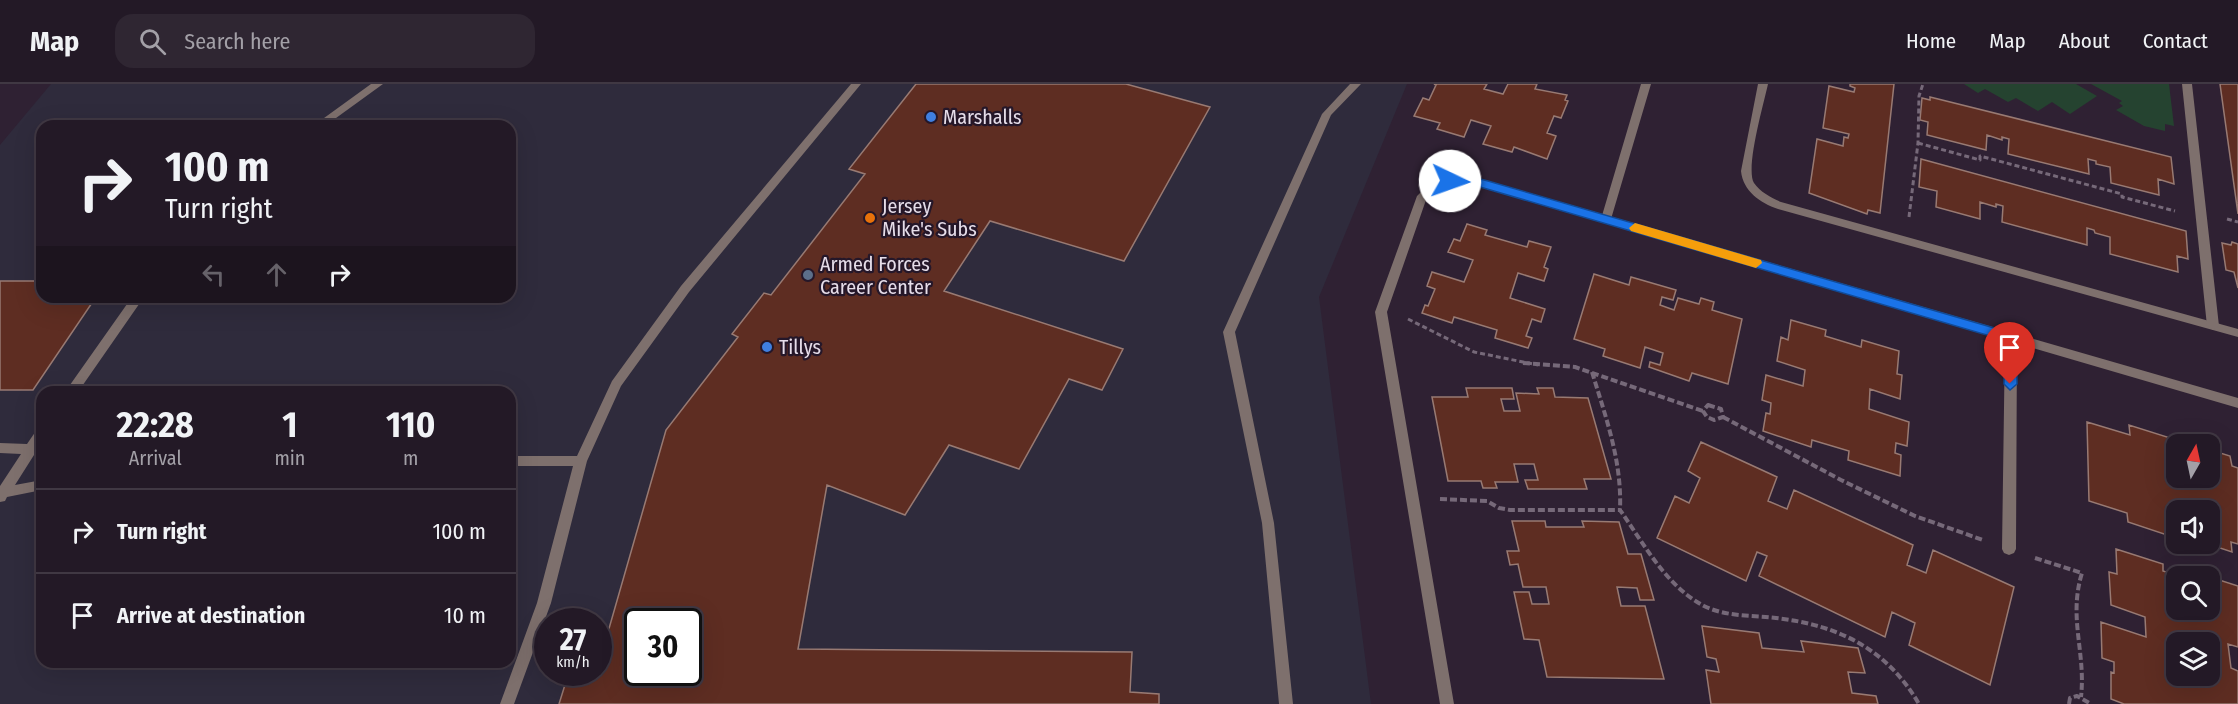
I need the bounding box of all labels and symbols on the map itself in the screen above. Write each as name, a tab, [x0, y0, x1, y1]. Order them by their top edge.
place label: Marshalls	[943, 105, 1022, 129]
marker: Marshalls	[924, 110, 938, 124]
position arrow	[1418, 149, 1482, 213]
place label: Jersey Mike's Subs	[882, 194, 977, 241]
marker: Jersey Mike's Subs	[863, 211, 877, 225]
place label: Armed Forces Career Center	[820, 252, 931, 299]
marker: Armed Forces Career Center	[801, 268, 815, 282]
pin	[1984, 322, 2035, 384]
place label: Tillys	[779, 335, 821, 359]
marker: Tillys	[760, 340, 774, 354]
north arrow	[2166, 434, 2220, 488]
speed limit sign: 30	[624, 608, 702, 686]

